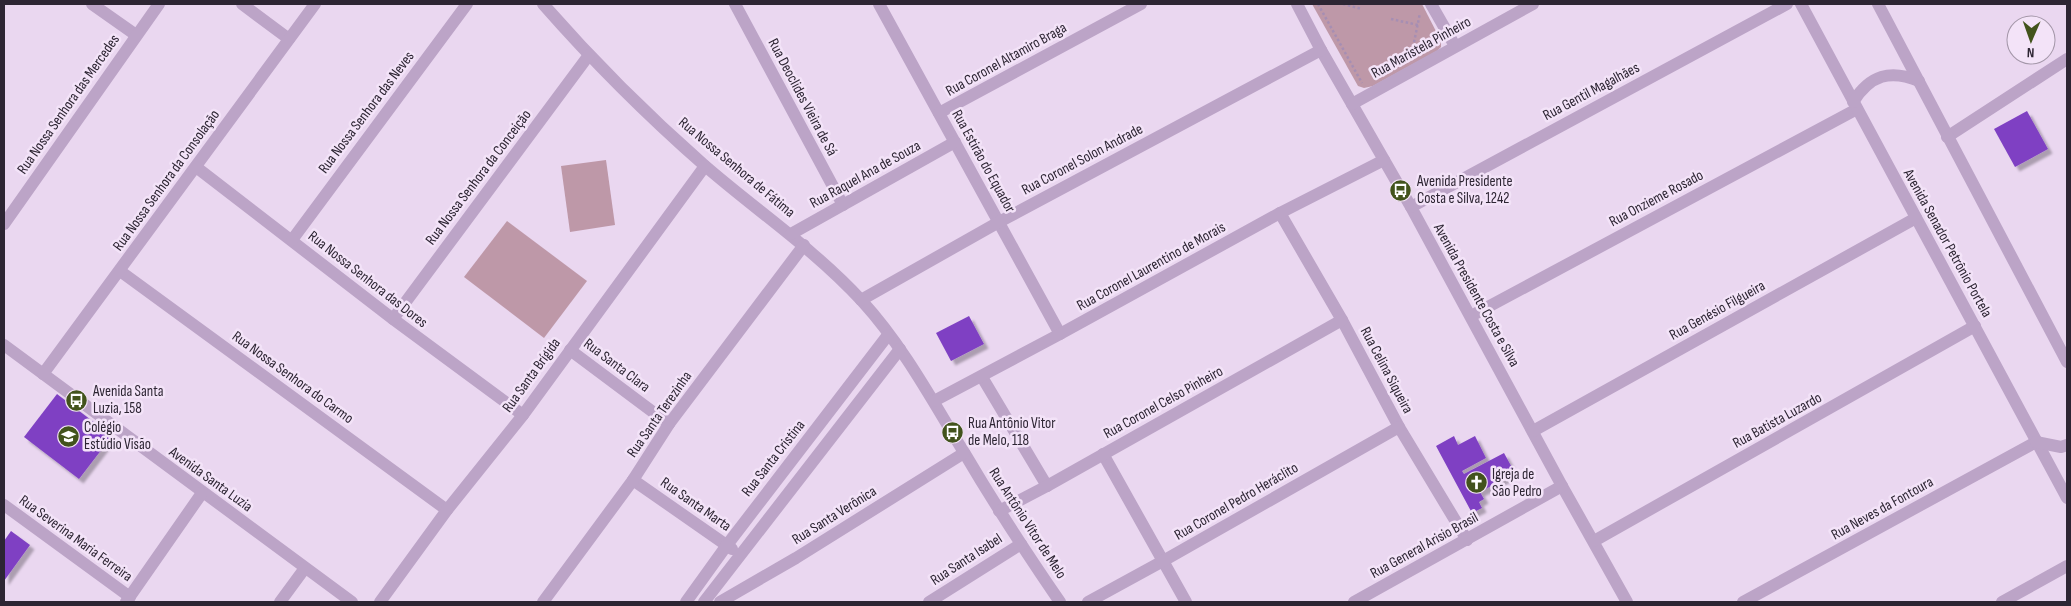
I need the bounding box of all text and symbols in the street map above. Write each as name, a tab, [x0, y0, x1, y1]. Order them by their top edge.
street label: Rua Maristela Pinheiro	[1368, 12, 1474, 83]
north arrow	[2006, 15, 2056, 65]
street label: Rua Coronel Altamiro Braga	[942, 18, 1070, 101]
street label: Rua Nossa Senhora das Mercedes	[13, 31, 124, 178]
street label: Rua Deoclides Vieira de Sá	[764, 35, 842, 159]
text: N	[2027, 44, 2035, 61]
street label: Rua Nossa Senhora das Neves	[314, 47, 419, 177]
street label: Rua Gentil Magalhães	[1540, 58, 1643, 125]
street label: Rua Nossa Senhora da Consolação	[109, 106, 224, 255]
street label: Rua Nossa Senhora da Conceição	[421, 106, 535, 249]
street label: Rua Estirão do Equador	[947, 106, 1020, 217]
street label: Rua Nossa Senhora de Fátima	[675, 113, 799, 222]
street label: Rua Coronel Solon Andrade	[1018, 119, 1146, 199]
street label: Rua Raquel Ana de Souza	[807, 136, 924, 213]
street label: Avenida Senador Petrônio Portela	[1898, 165, 1996, 321]
street label: Rua Onzieme Rosado	[1606, 166, 1707, 231]
place label: Avenida Presidente Costa e Silva, 1242	[1416, 172, 1512, 208]
bus stop icon: Avenida Presidente Costa e Silva, 1242	[1389, 178, 1413, 202]
street label: Rua Coronel Laurentino de Morais	[1074, 218, 1229, 315]
street label: Avenida Presidente Costa e Silva	[1429, 219, 1524, 370]
street label: Rua Nossa Senhora das Dores	[304, 227, 431, 332]
street label: Rua Genésio Filgueira	[1666, 276, 1769, 345]
street label: Rua Celina Siqueira	[1356, 324, 1417, 417]
street label: Rua Nossa Senhora do Carmo	[228, 327, 357, 428]
street label: Rua Santa Brígida	[498, 334, 565, 416]
street label: Rua Santa Clara	[580, 334, 654, 397]
street label: Rua Coronel Celso Pinheiro	[1100, 362, 1226, 443]
street label: Rua Santa Terezinha	[623, 367, 696, 461]
place label: Avenida Santa Luzia, 158	[92, 382, 164, 418]
bus stop icon: Avenida Santa Luzia, 158	[65, 388, 89, 412]
street label: Rua Batista Luzardo	[1729, 388, 1825, 453]
place label: Rua Antônio Vitor de Melo, 118	[968, 414, 1056, 450]
street label: Rua Santa Cristina	[738, 416, 809, 500]
place label: Colégio Estúdio Visão	[84, 418, 151, 454]
bus stop icon: Rua Antônio Vitor de Melo, 118	[940, 420, 964, 444]
school or university icon: Colégio Estúdio Visão	[56, 424, 80, 448]
street label: Avenida Santa Luzia	[164, 442, 256, 516]
street label: Rua Coronel Pedro Heráclito	[1171, 458, 1302, 545]
street label: Rua Antônio Vitor de Melo	[985, 464, 1071, 582]
place label: Igreja de São Pedro	[1492, 465, 1542, 501]
church icon: Igreja de São Pedro	[1464, 471, 1488, 495]
street label: Rua Neves da Fontoura	[1828, 472, 1937, 544]
street label: Rua Santa Marta	[657, 473, 735, 536]
street label: Rua Santa Verônica	[788, 482, 880, 549]
street label: Rua Severina Maria Ferreira	[15, 491, 136, 586]
street label: Rua General Arisio Brasil	[1367, 508, 1482, 583]
street label: Rua Santa Isabel	[927, 529, 1006, 590]

